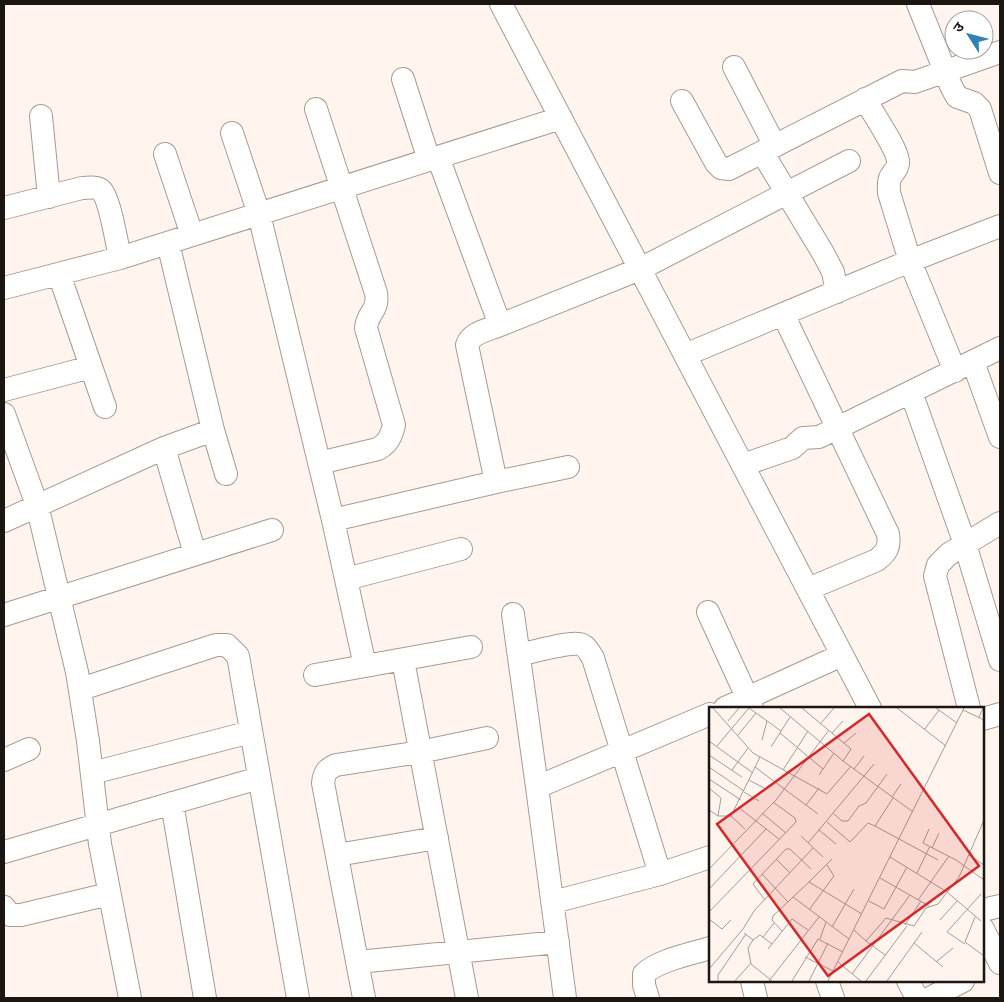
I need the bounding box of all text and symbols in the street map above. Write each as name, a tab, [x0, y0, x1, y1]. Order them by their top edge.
north arrow	[944, 10, 994, 60]
text: उ	[950, 19, 969, 36]
inset map	[709, 707, 984, 982]

